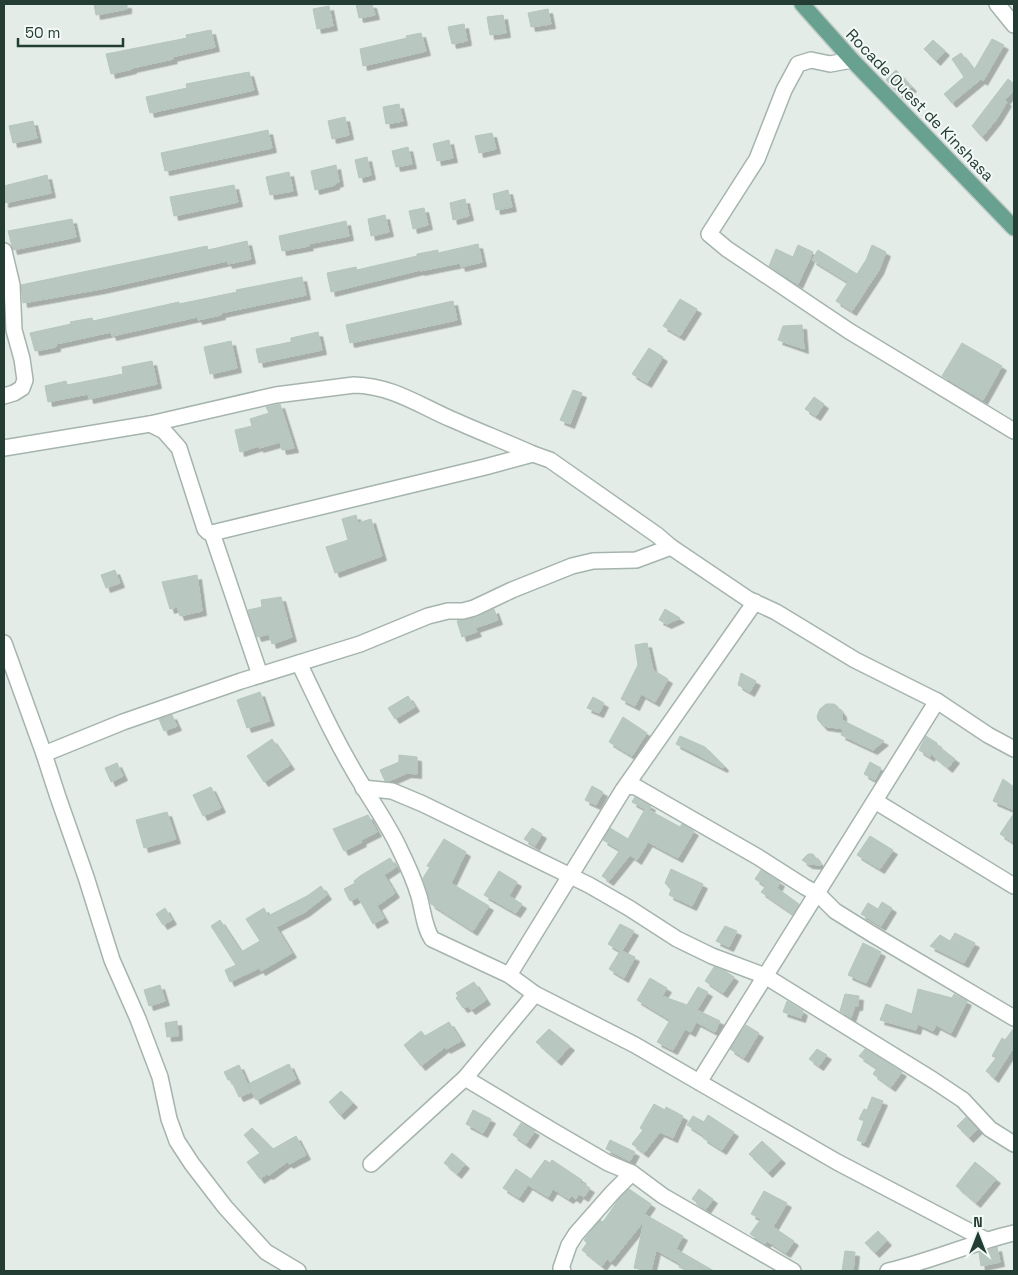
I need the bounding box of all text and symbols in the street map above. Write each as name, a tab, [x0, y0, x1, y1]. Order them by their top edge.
scale bar	[18, 15, 122, 47]
text: 50 m	[25, 23, 60, 42]
street label: Rocade Ouest de Kinshasa	[841, 24, 999, 186]
north arrow	[953, 1210, 1003, 1260]
text: N	[973, 1213, 983, 1231]

